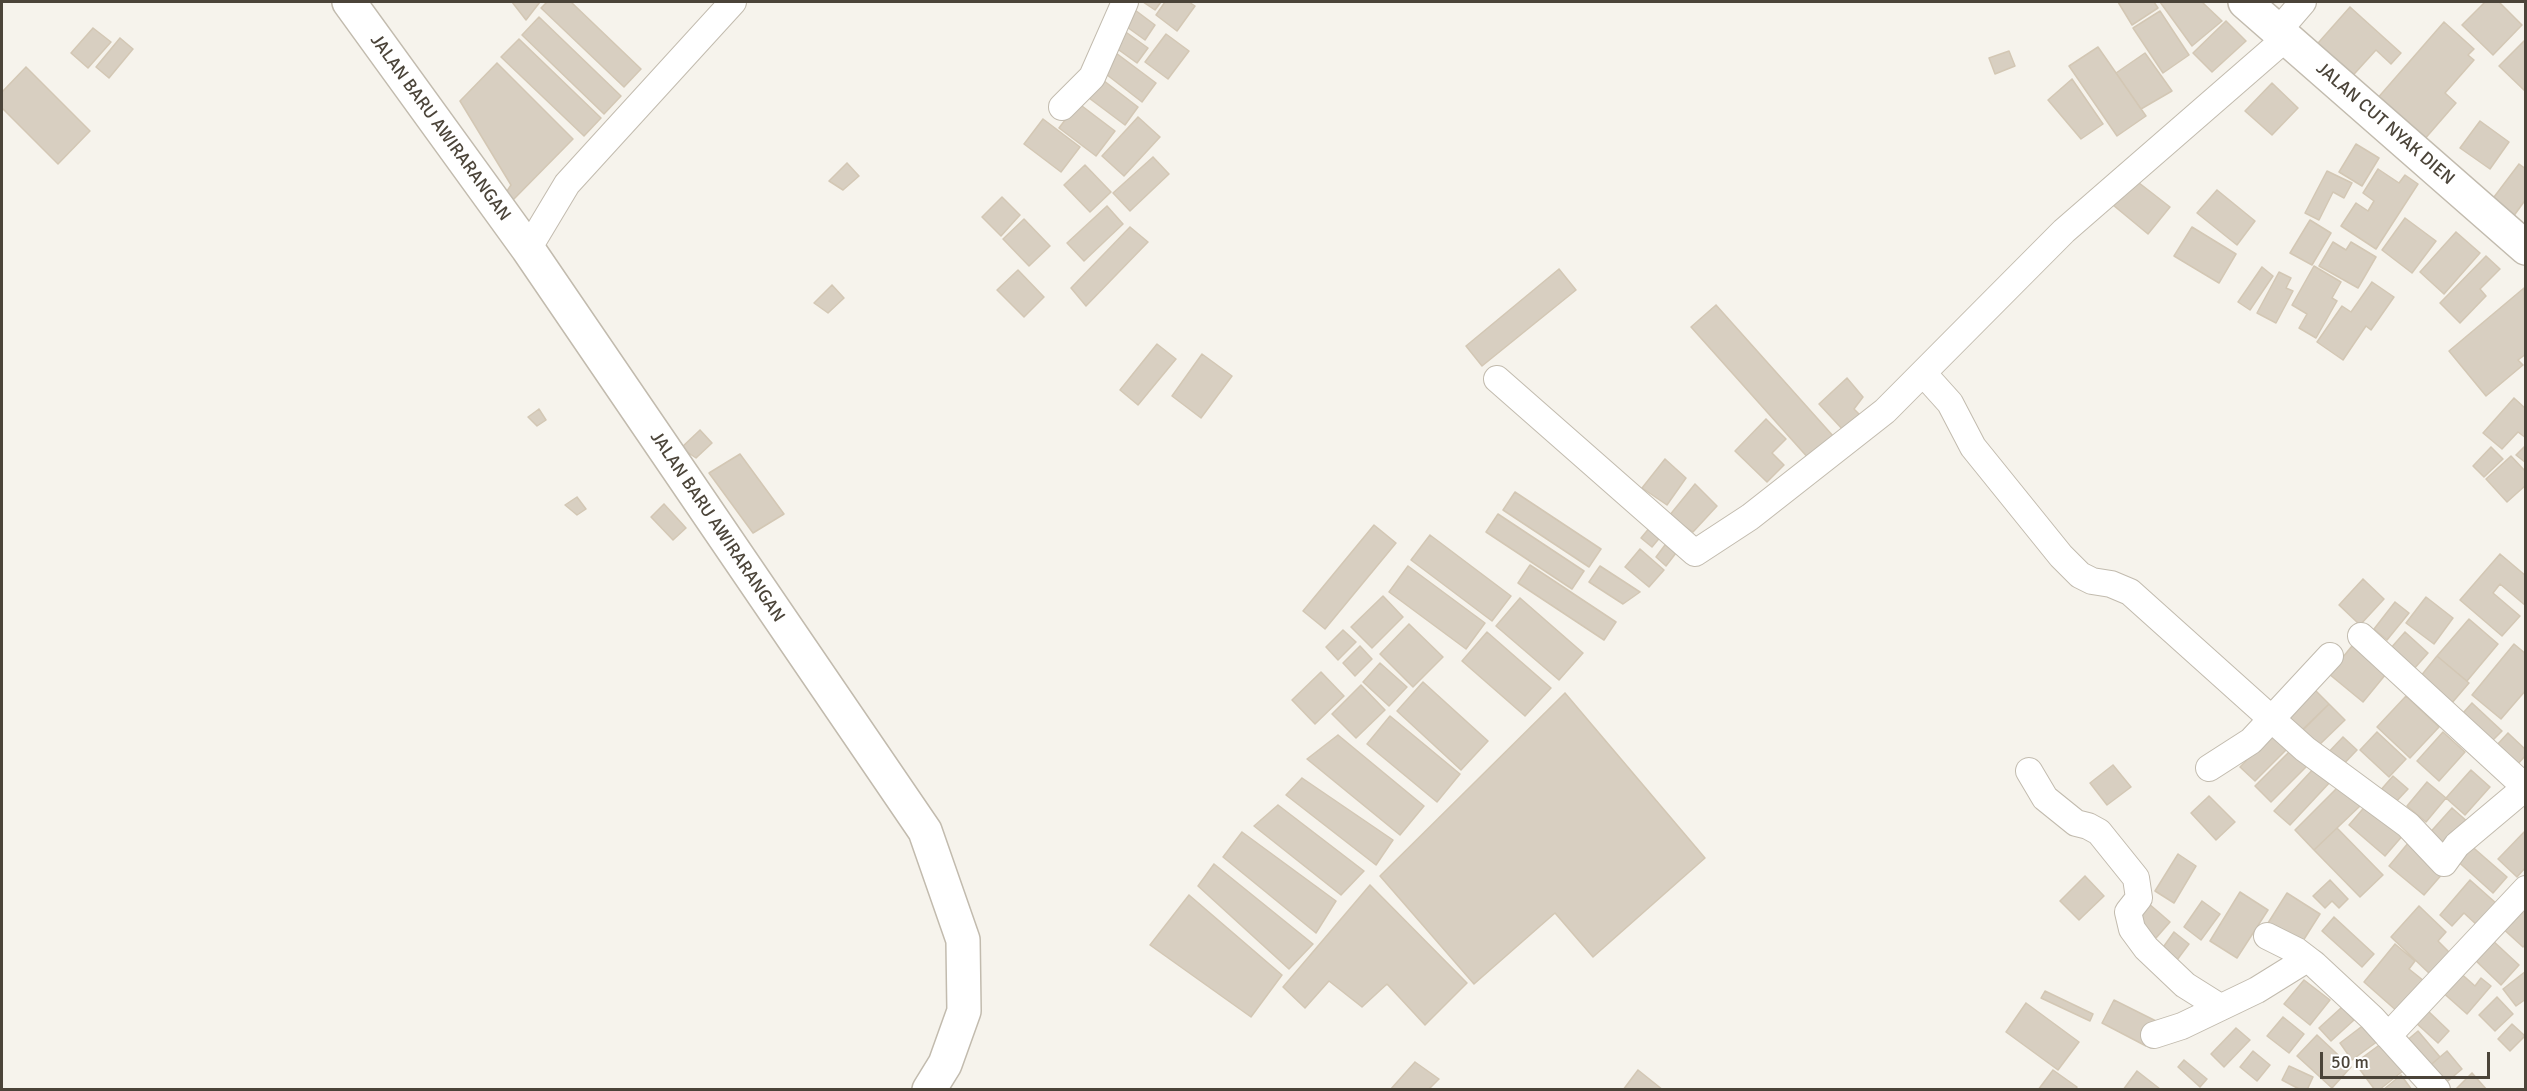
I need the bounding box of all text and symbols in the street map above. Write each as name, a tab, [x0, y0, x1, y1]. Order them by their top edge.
street label: JALAN BARU AWIRARANGAN	[365, 30, 515, 226]
street label: JALAN CUT NYAK DIEN	[2311, 58, 2459, 190]
street label: JALAN BARU AWIRARANGAN	[645, 428, 789, 626]
scale bar	[2323, 1040, 2492, 1078]
text: 50 m	[2331, 1051, 2369, 1073]

